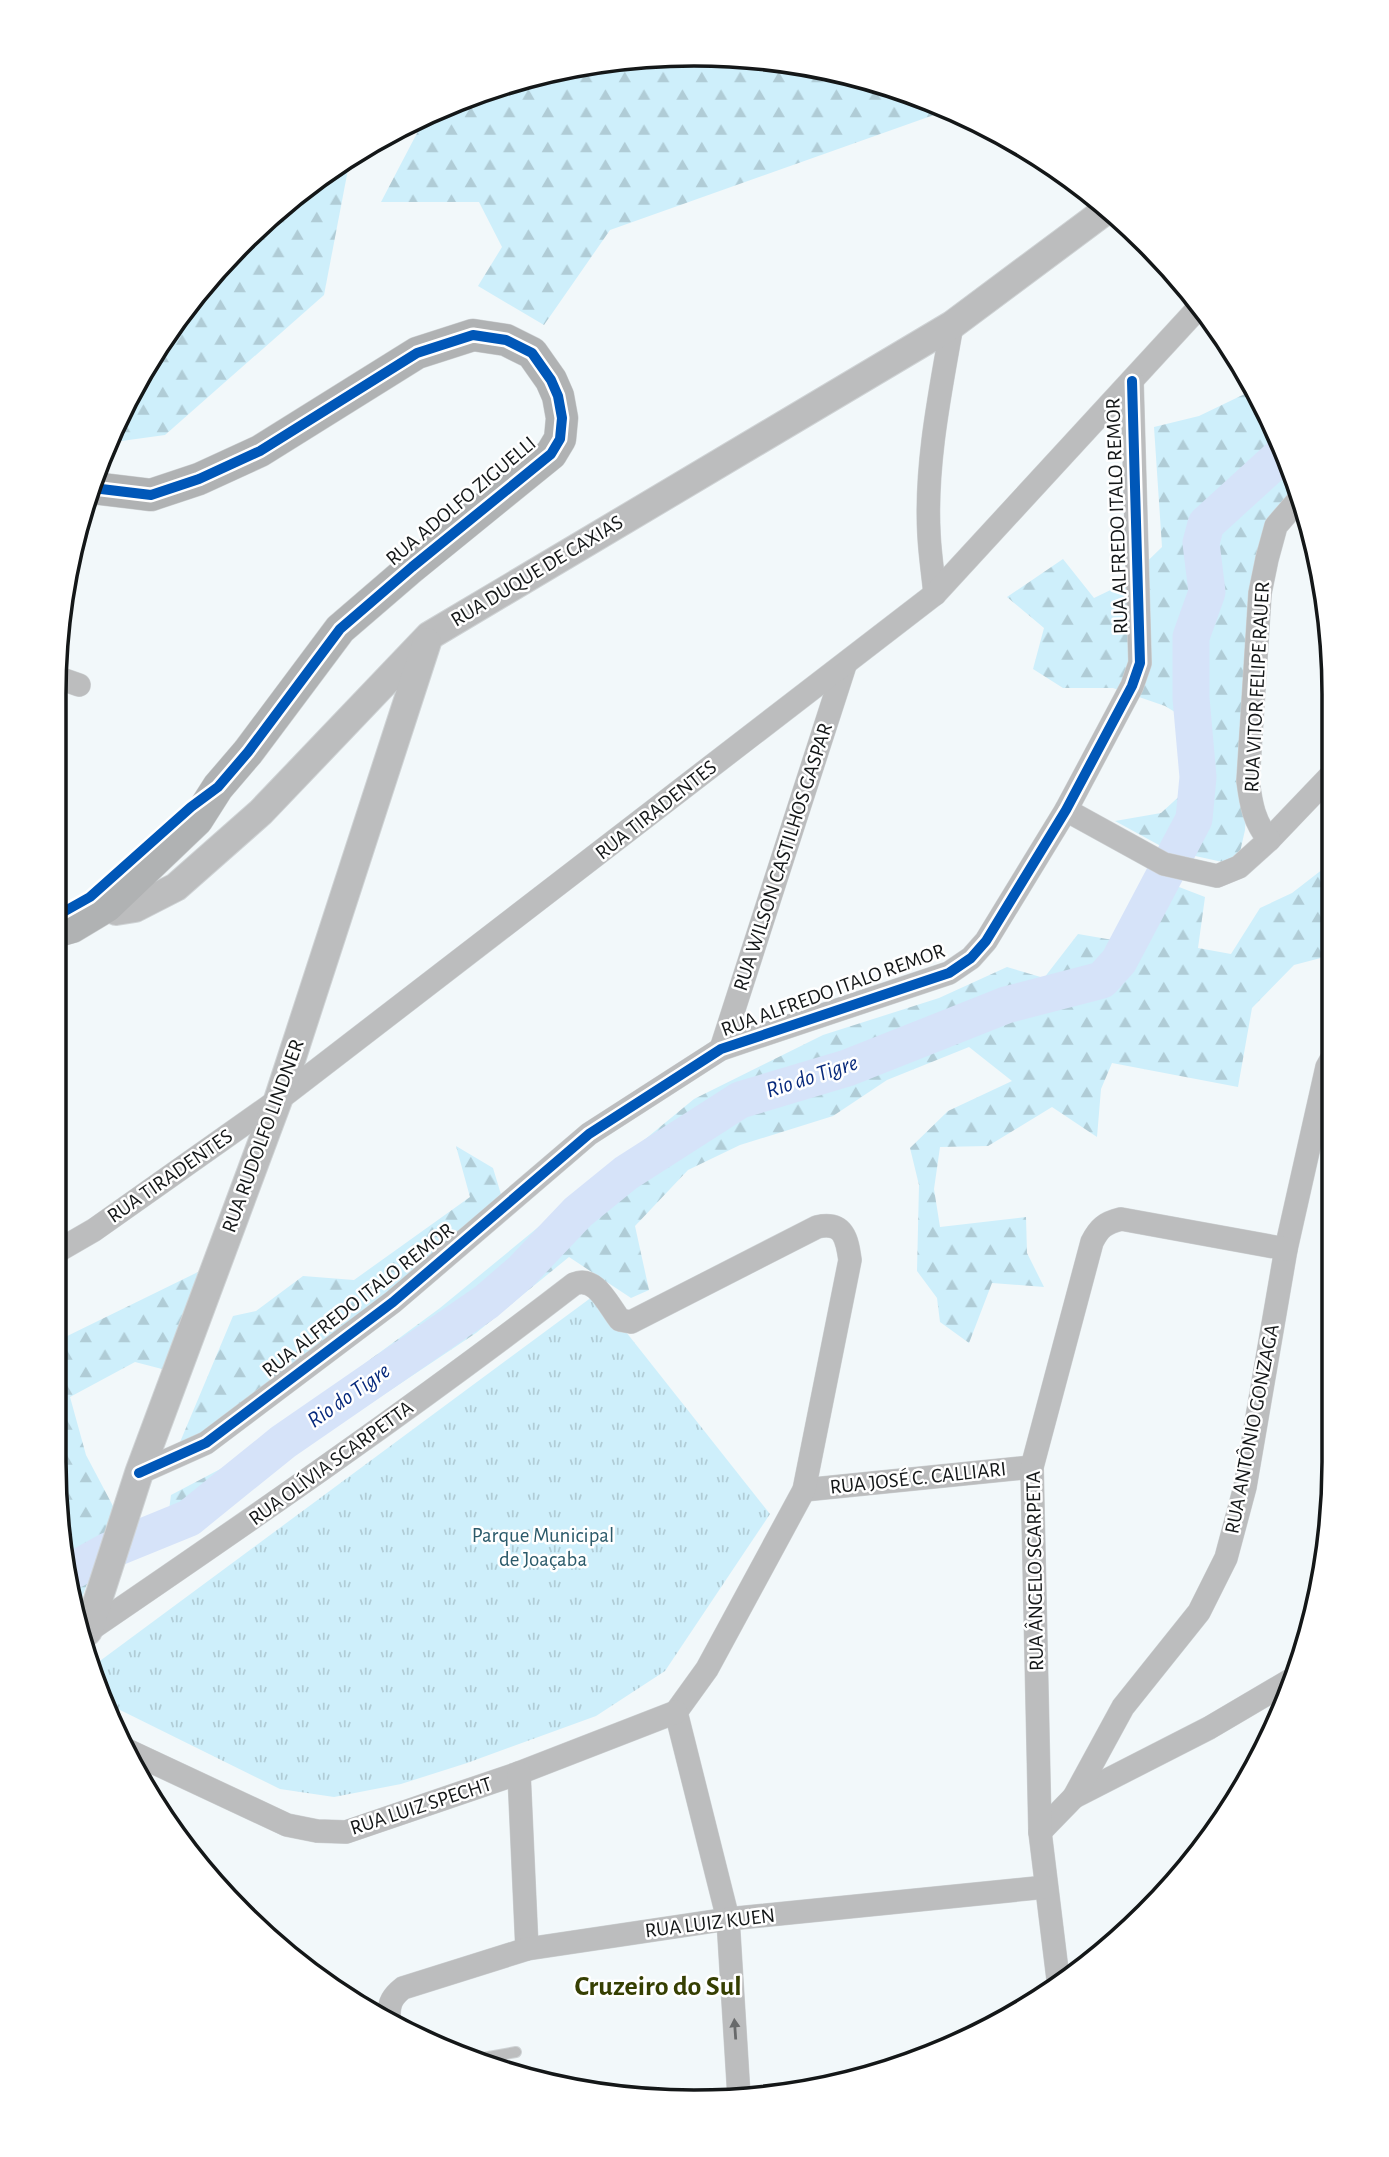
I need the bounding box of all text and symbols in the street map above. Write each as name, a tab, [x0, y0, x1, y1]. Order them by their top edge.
street label: RUA ALFREDO ITALO REMOR	[1102, 397, 1132, 635]
street label: RUA ADOLFO ZIGUELLI	[382, 432, 540, 570]
street label: RUA DUQUE DE CAXIAS	[447, 511, 627, 631]
street label: RUA VITOR FELIPE RAUER	[1241, 581, 1273, 793]
street label: RUA WILSON CASTILHOS GASPAR	[730, 721, 836, 993]
street label: RUA TIRADENTES	[591, 756, 721, 864]
street label: RUA ALFREDO ITALO REMOR	[718, 940, 948, 1040]
street label: RUA RUDOLFO LINDNER	[218, 1037, 308, 1235]
water label: Rio do Tigre	[763, 1051, 861, 1103]
street label: RUA TIRADENTES	[104, 1125, 236, 1227]
street label: RUA ALFREDO ITALO REMOR	[258, 1219, 458, 1381]
street label: RUA ANTÔNIO GONZAGA	[1219, 1322, 1283, 1536]
water label: Rio do Tigre	[303, 1359, 395, 1433]
street label: RUA OLÍVIA SCARPETTA	[244, 1395, 417, 1529]
street label: RUA JOSÉ C. CALLIARI	[828, 1456, 1007, 1498]
street label: RUA ÂNGELO SCARPETA	[1021, 1471, 1047, 1671]
park label: Parque Municipal de Joaçaba	[472, 1525, 614, 1570]
street label: RUA LUIZ SPECHT	[348, 1773, 494, 1839]
street label: RUA LUIZ KUEN	[644, 1905, 776, 1941]
district label: Cruzeiro do Sul	[574, 1973, 742, 2001]
one-way arrow	[729, 2017, 740, 2039]

